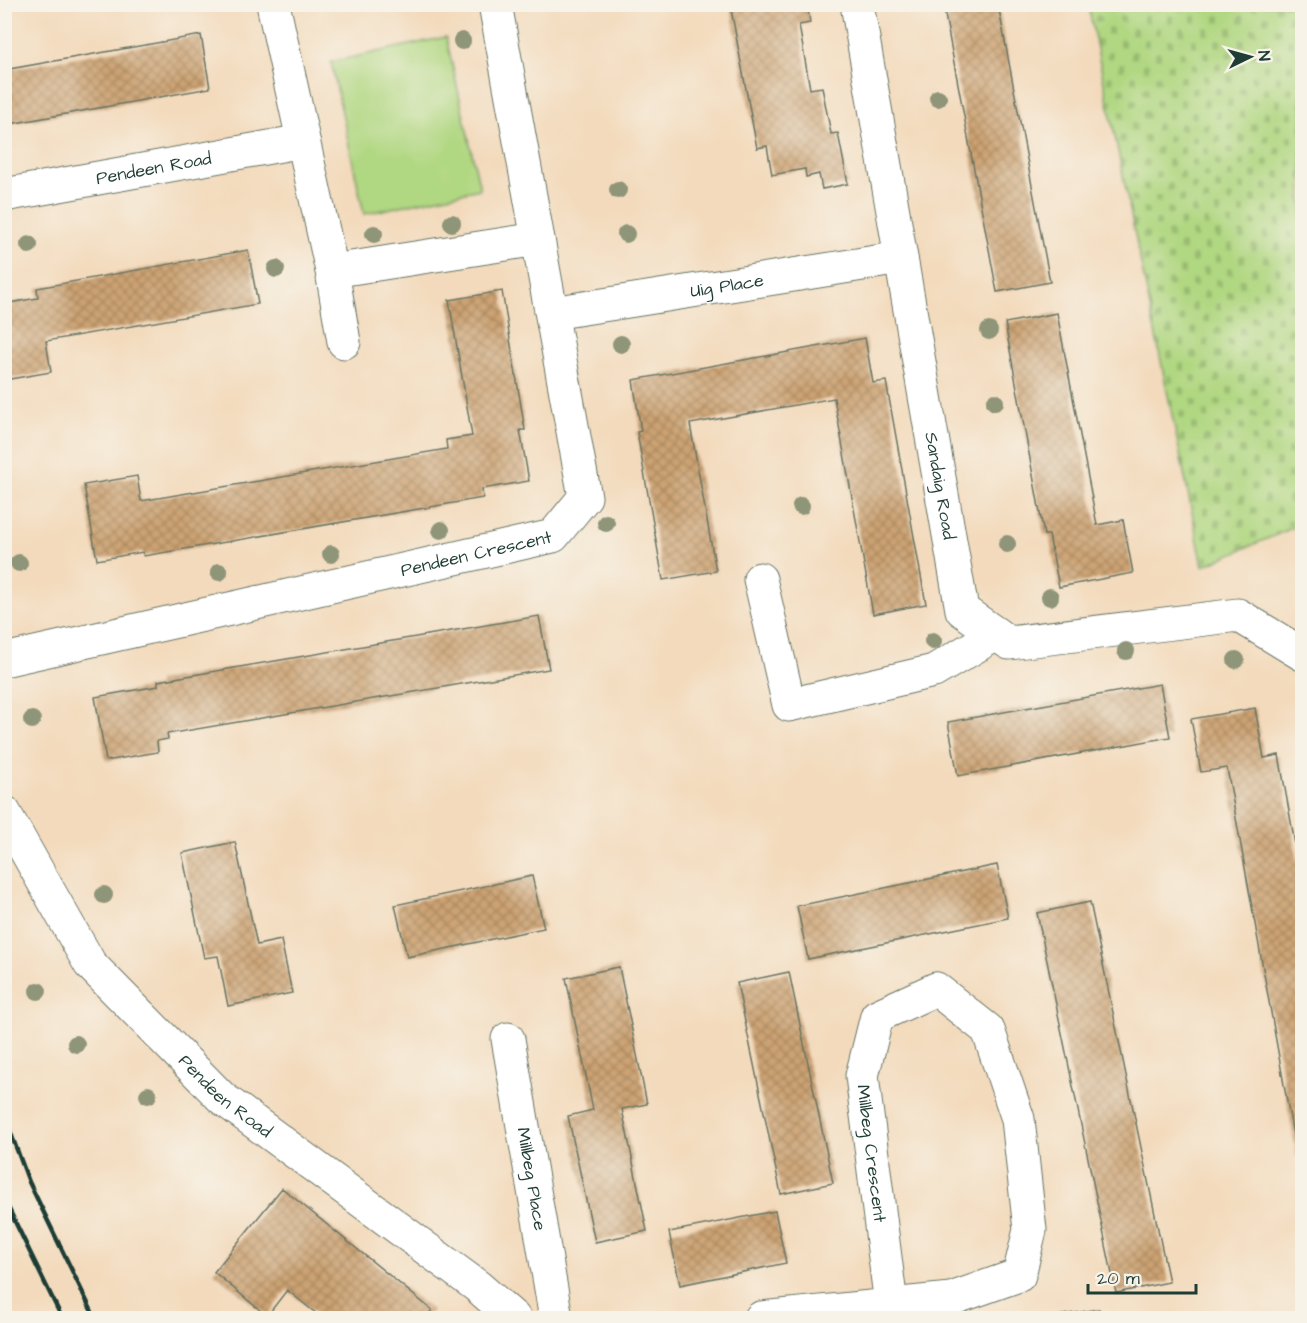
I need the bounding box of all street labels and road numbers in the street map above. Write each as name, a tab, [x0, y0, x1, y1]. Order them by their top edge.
street label: Pendeen Road	[94, 146, 213, 191]
street label: Uig Place	[688, 268, 766, 304]
street label: Sandaig Road	[918, 430, 962, 542]
street label: Pendeen Crescent	[398, 525, 555, 583]
street label: Pendeen Road	[173, 1049, 277, 1144]
street label: Millbeg Crescent	[850, 1083, 893, 1225]
street label: Millbeg Place	[510, 1126, 553, 1233]

